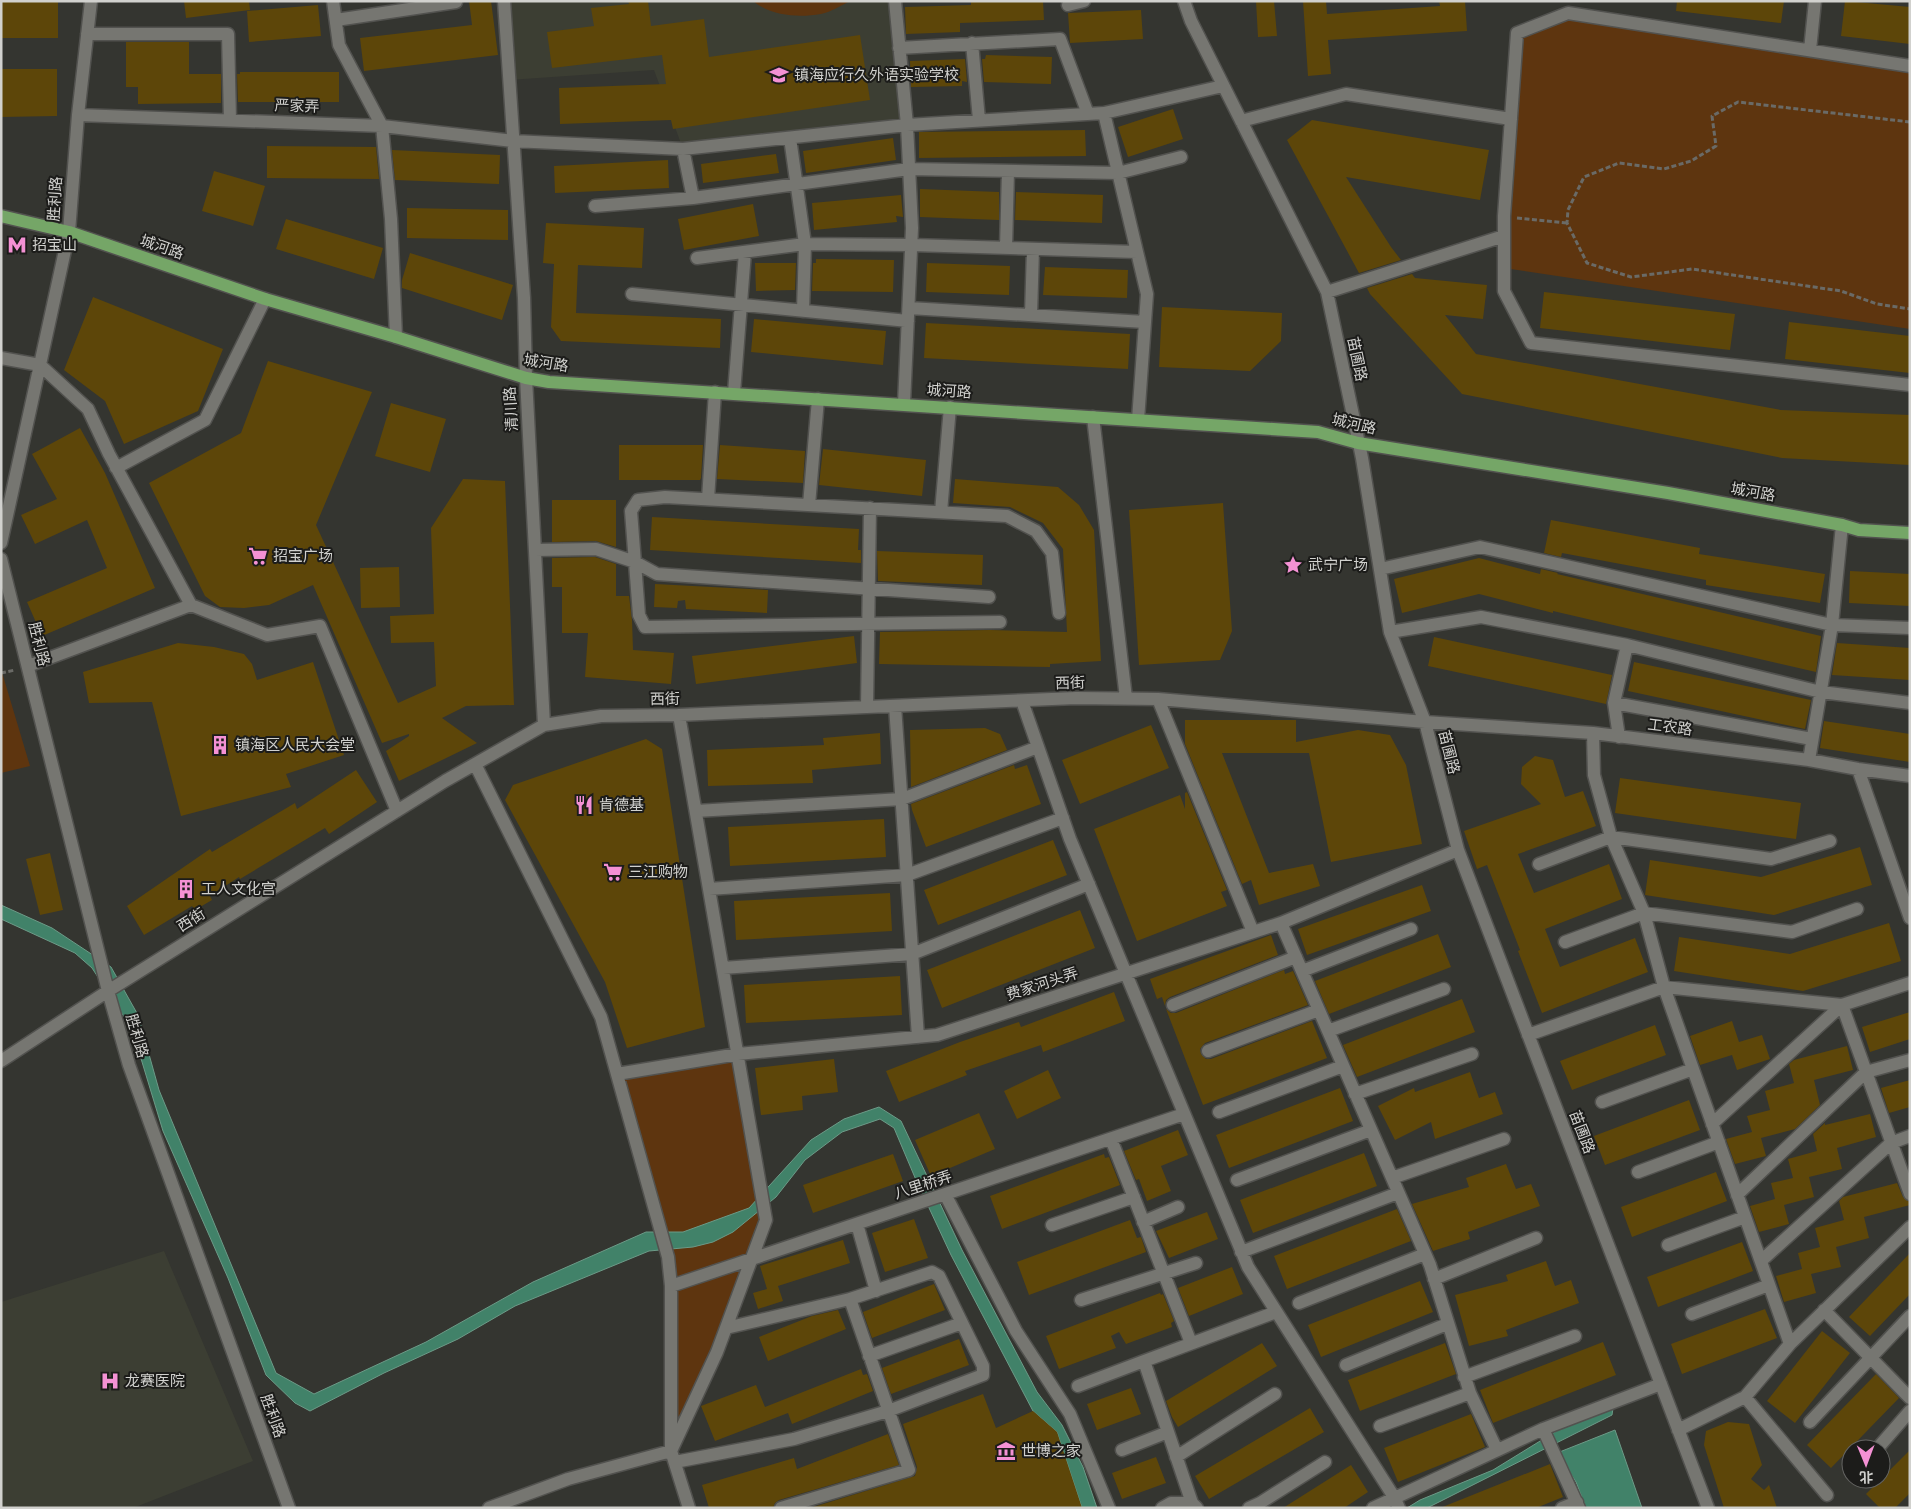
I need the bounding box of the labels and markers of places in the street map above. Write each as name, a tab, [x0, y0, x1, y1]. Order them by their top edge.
school or university icon: 镇海应行久外语实验学校	[768, 64, 790, 86]
place label: 镇海应行久外语实验学校	[794, 65, 959, 86]
metro station icon: 招宝山	[6, 234, 28, 256]
place label: 招宝山	[32, 235, 77, 256]
supermarket icon: 招宝广场	[247, 545, 269, 567]
place label: 招宝广场	[273, 546, 333, 567]
place icon: 武宁广场	[1282, 554, 1304, 576]
place label: 武宁广场	[1308, 555, 1368, 576]
building icon: 镇海区人民大会堂	[209, 734, 231, 756]
place label: 镇海区人民大会堂	[235, 735, 355, 756]
restaurant icon: 肯德基	[573, 794, 595, 816]
place label: 肯德基	[599, 795, 644, 816]
supermarket icon: 三江购物	[602, 861, 624, 883]
place label: 三江购物	[628, 862, 688, 883]
building icon: 工人文化宫	[175, 878, 197, 900]
place label: 工人文化宫	[201, 879, 276, 900]
hospital icon: 龙赛医院	[99, 1370, 121, 1392]
place label: 龙赛医院	[125, 1371, 185, 1392]
museum icon: 世博之家	[995, 1440, 1017, 1462]
place label: 世博之家	[1021, 1441, 1081, 1462]

